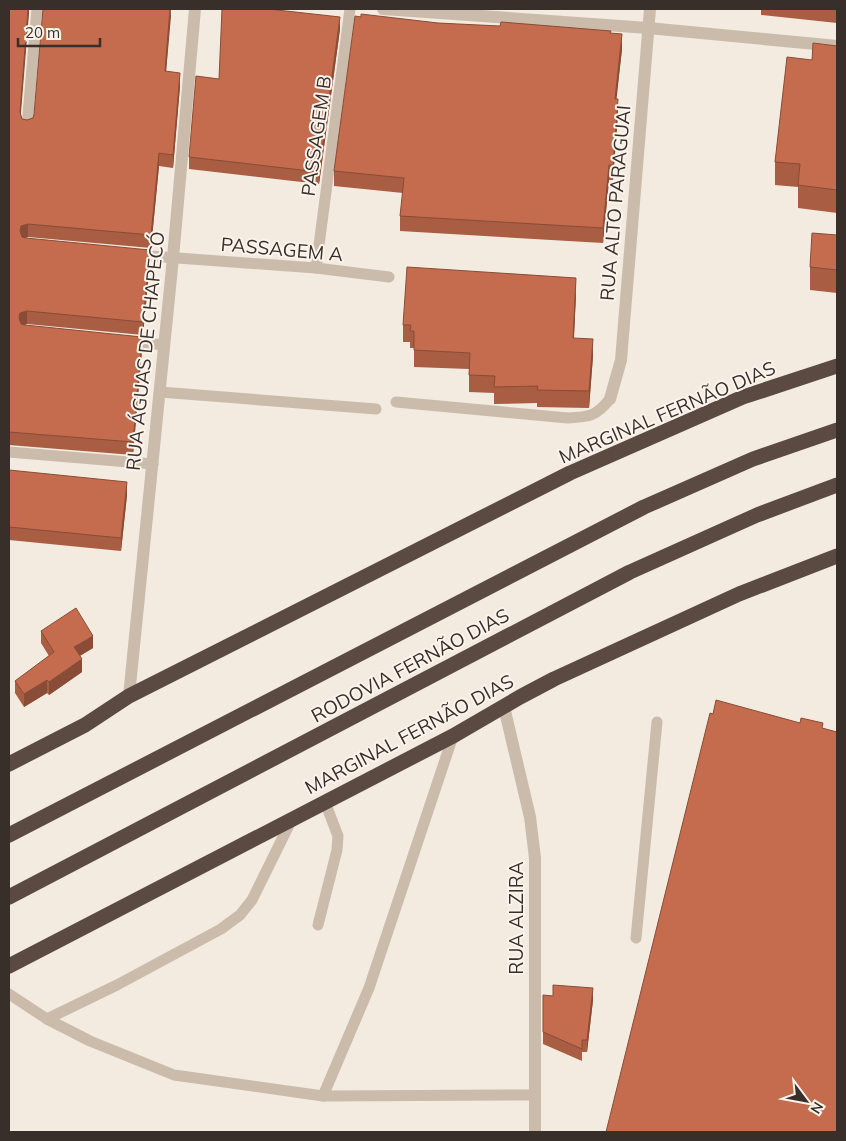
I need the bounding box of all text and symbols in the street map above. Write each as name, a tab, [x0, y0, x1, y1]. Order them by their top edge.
scale bar	[18, 15, 100, 47]
text: 20 m	[25, 23, 60, 42]
street label: PASSAGEM B	[296, 74, 336, 198]
street label: RUA ALTO PARAGUAI	[594, 104, 636, 302]
street label: RUA ÁGUAS DE CHAPECÓ	[120, 230, 170, 472]
street label: PASSAGEM A	[220, 232, 344, 266]
street label: MARGINAL FERNÃO DIAS	[555, 355, 779, 469]
street label: RODOVIA FERNÃO DIAS	[307, 603, 513, 727]
street label: MARGINAL FERNÃO DIAS	[301, 669, 517, 799]
street label: RUA ALZIRA	[504, 861, 528, 975]
north arrow	[781, 1076, 831, 1126]
text: N	[807, 1099, 827, 1117]

